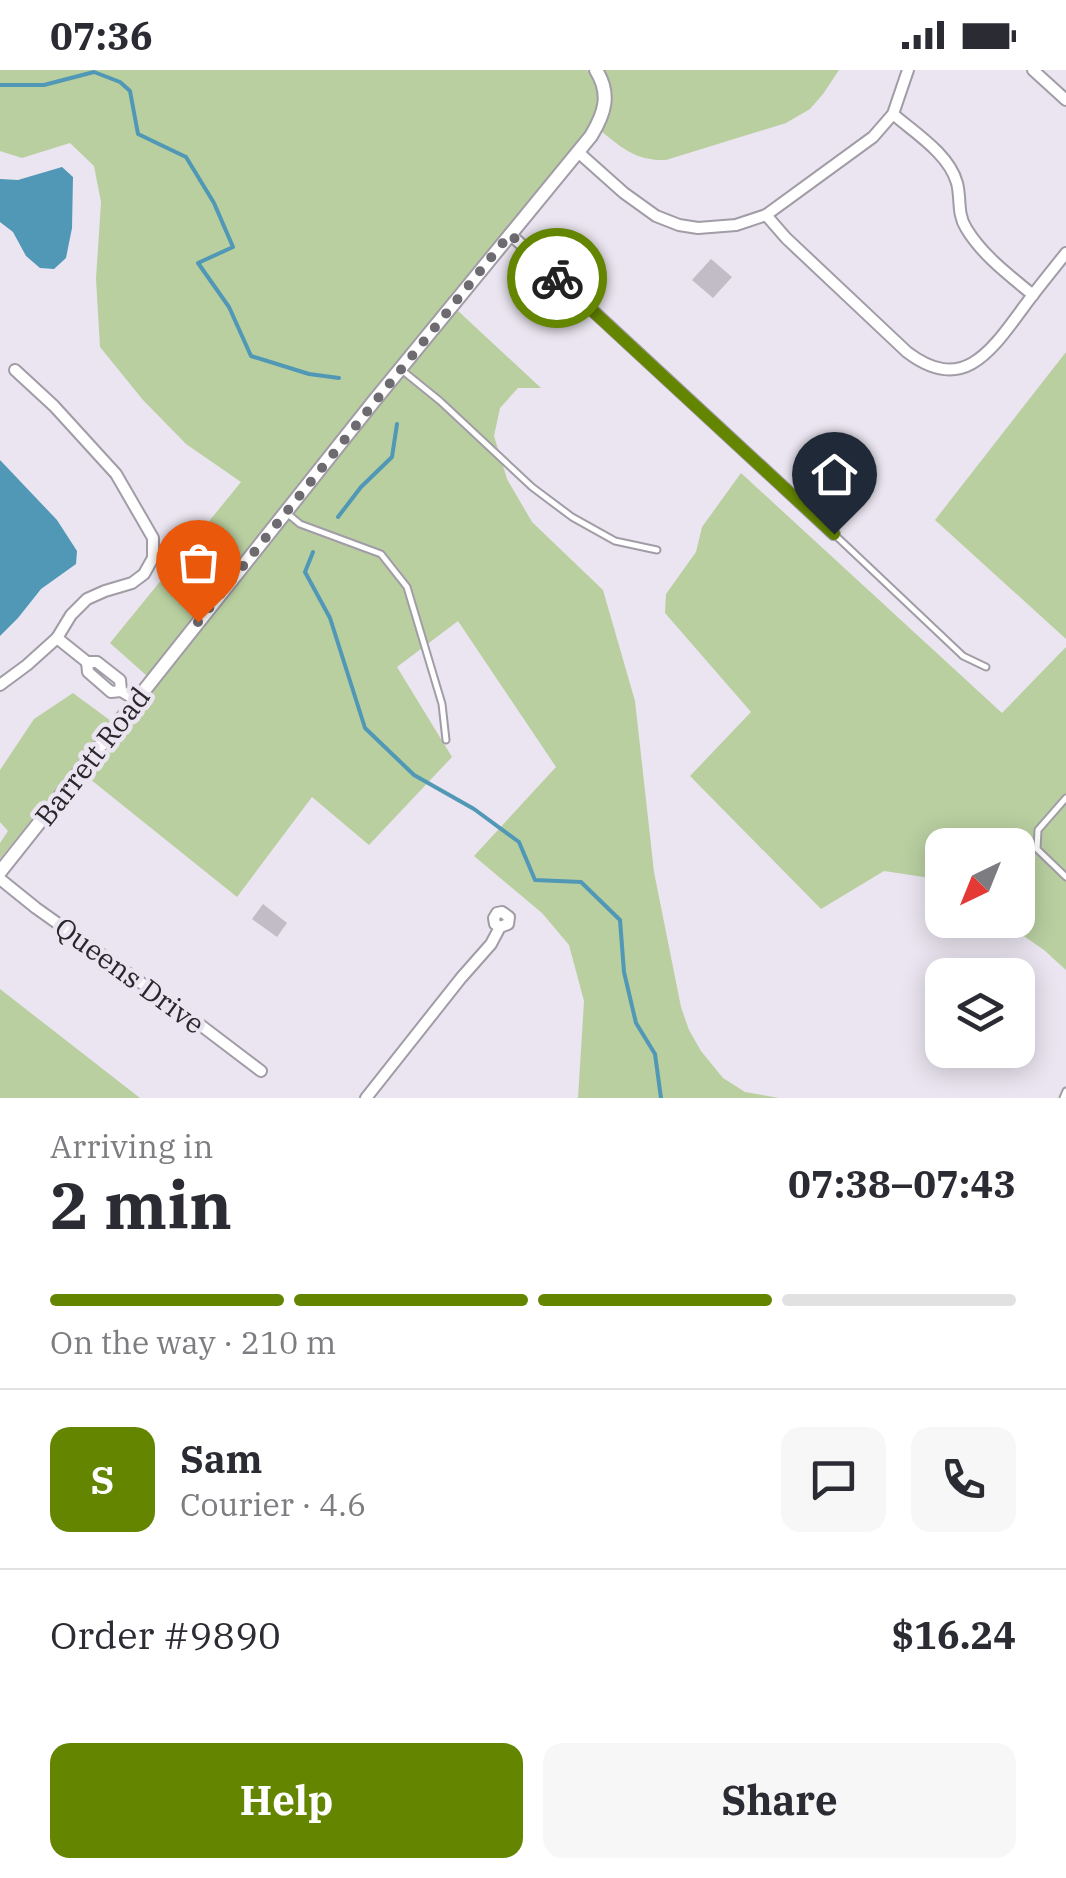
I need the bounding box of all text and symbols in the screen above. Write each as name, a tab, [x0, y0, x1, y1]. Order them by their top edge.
text: 07:36	[50, 11, 153, 60]
courier	[507, 228, 607, 328]
icon: bike	[530, 251, 585, 306]
pin	[792, 432, 877, 535]
icon: home	[807, 447, 862, 502]
pin	[156, 520, 241, 623]
icon: bag	[171, 535, 226, 590]
street label: Barrett Road	[26, 679, 158, 833]
north arrow	[925, 828, 1035, 938]
map controls	[925, 828, 1035, 1068]
street label: Queens Drive	[48, 908, 212, 1042]
button: layers	[925, 958, 1035, 1068]
text: Arriving in	[50, 1125, 213, 1167]
text: 07:38–07:43	[788, 1159, 1016, 1208]
text: 2 min	[50, 1162, 232, 1247]
text: On the way · 210 m	[50, 1321, 336, 1363]
button: chat	[781, 1427, 886, 1532]
button: phone	[911, 1427, 1016, 1532]
text: Sam	[180, 1434, 263, 1483]
text: S	[91, 1455, 114, 1504]
text: Courier · 4.6	[180, 1483, 366, 1525]
text: Order #9890	[50, 1610, 281, 1659]
text: $16.24	[891, 1610, 1016, 1659]
button: Help	[50, 1743, 523, 1858]
button: Share	[543, 1743, 1016, 1858]

